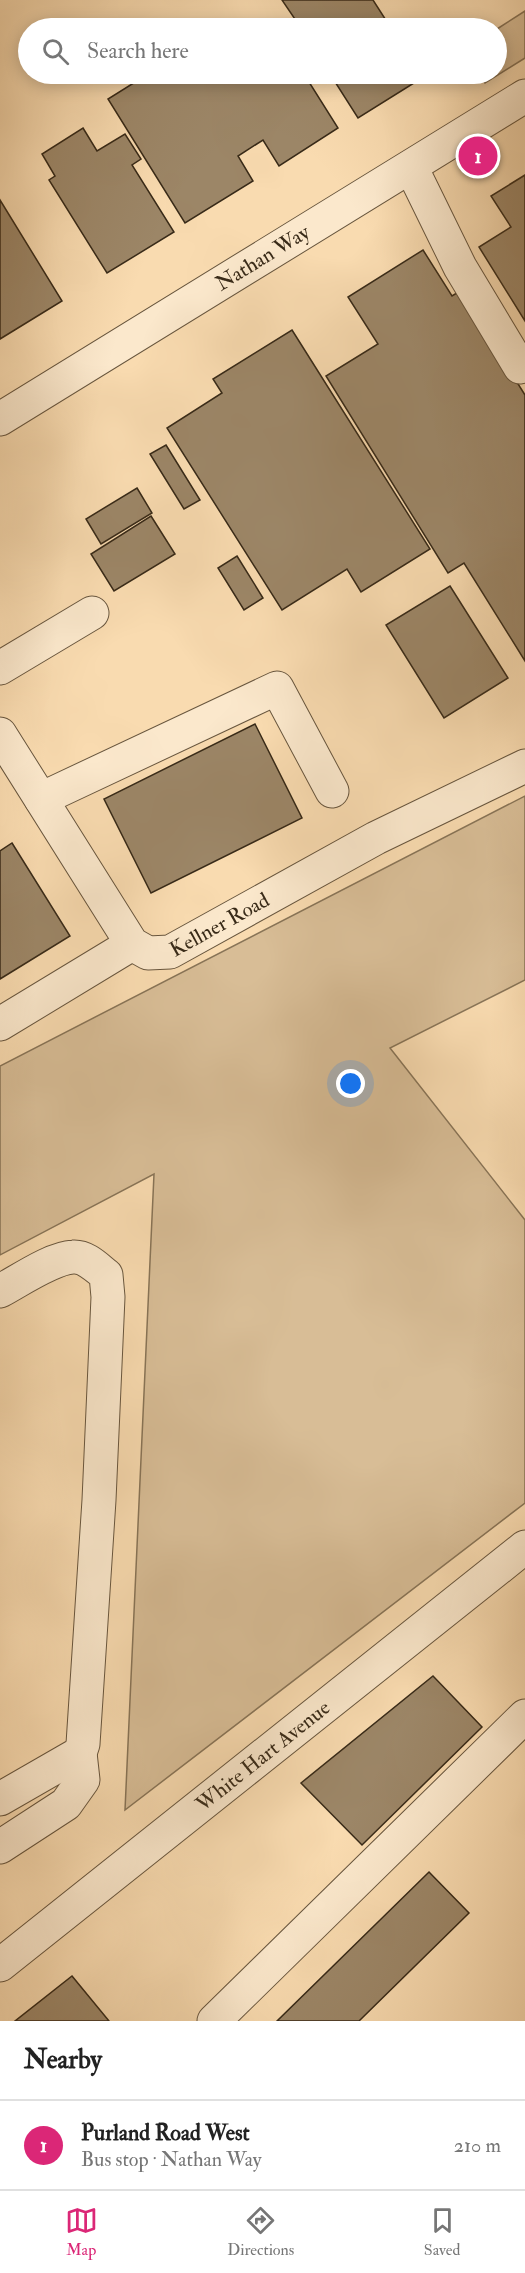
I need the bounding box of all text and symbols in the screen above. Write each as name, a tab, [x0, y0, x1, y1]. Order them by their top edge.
search box	[18, 18, 507, 84]
icon: search	[39, 35, 72, 68]
text: Search here	[87, 37, 189, 65]
pin: 1	[458, 134, 498, 178]
street label: Nathan Way	[210, 218, 315, 297]
street label: Kellner Road	[165, 886, 275, 963]
your location	[336, 1069, 365, 1098]
street label: White Hart Avenue	[190, 1694, 336, 1818]
text: Nearby	[24, 2044, 102, 2076]
text: Purland Road West	[81, 2119, 250, 2147]
text: 1	[40, 2133, 47, 2158]
text: 210 m	[454, 2133, 501, 2158]
text: Bus stop · Nathan Way	[81, 2147, 262, 2172]
tab: Map	[65, 2204, 98, 2260]
tab: Directions	[227, 2204, 294, 2260]
tab: Saved	[424, 2204, 460, 2260]

